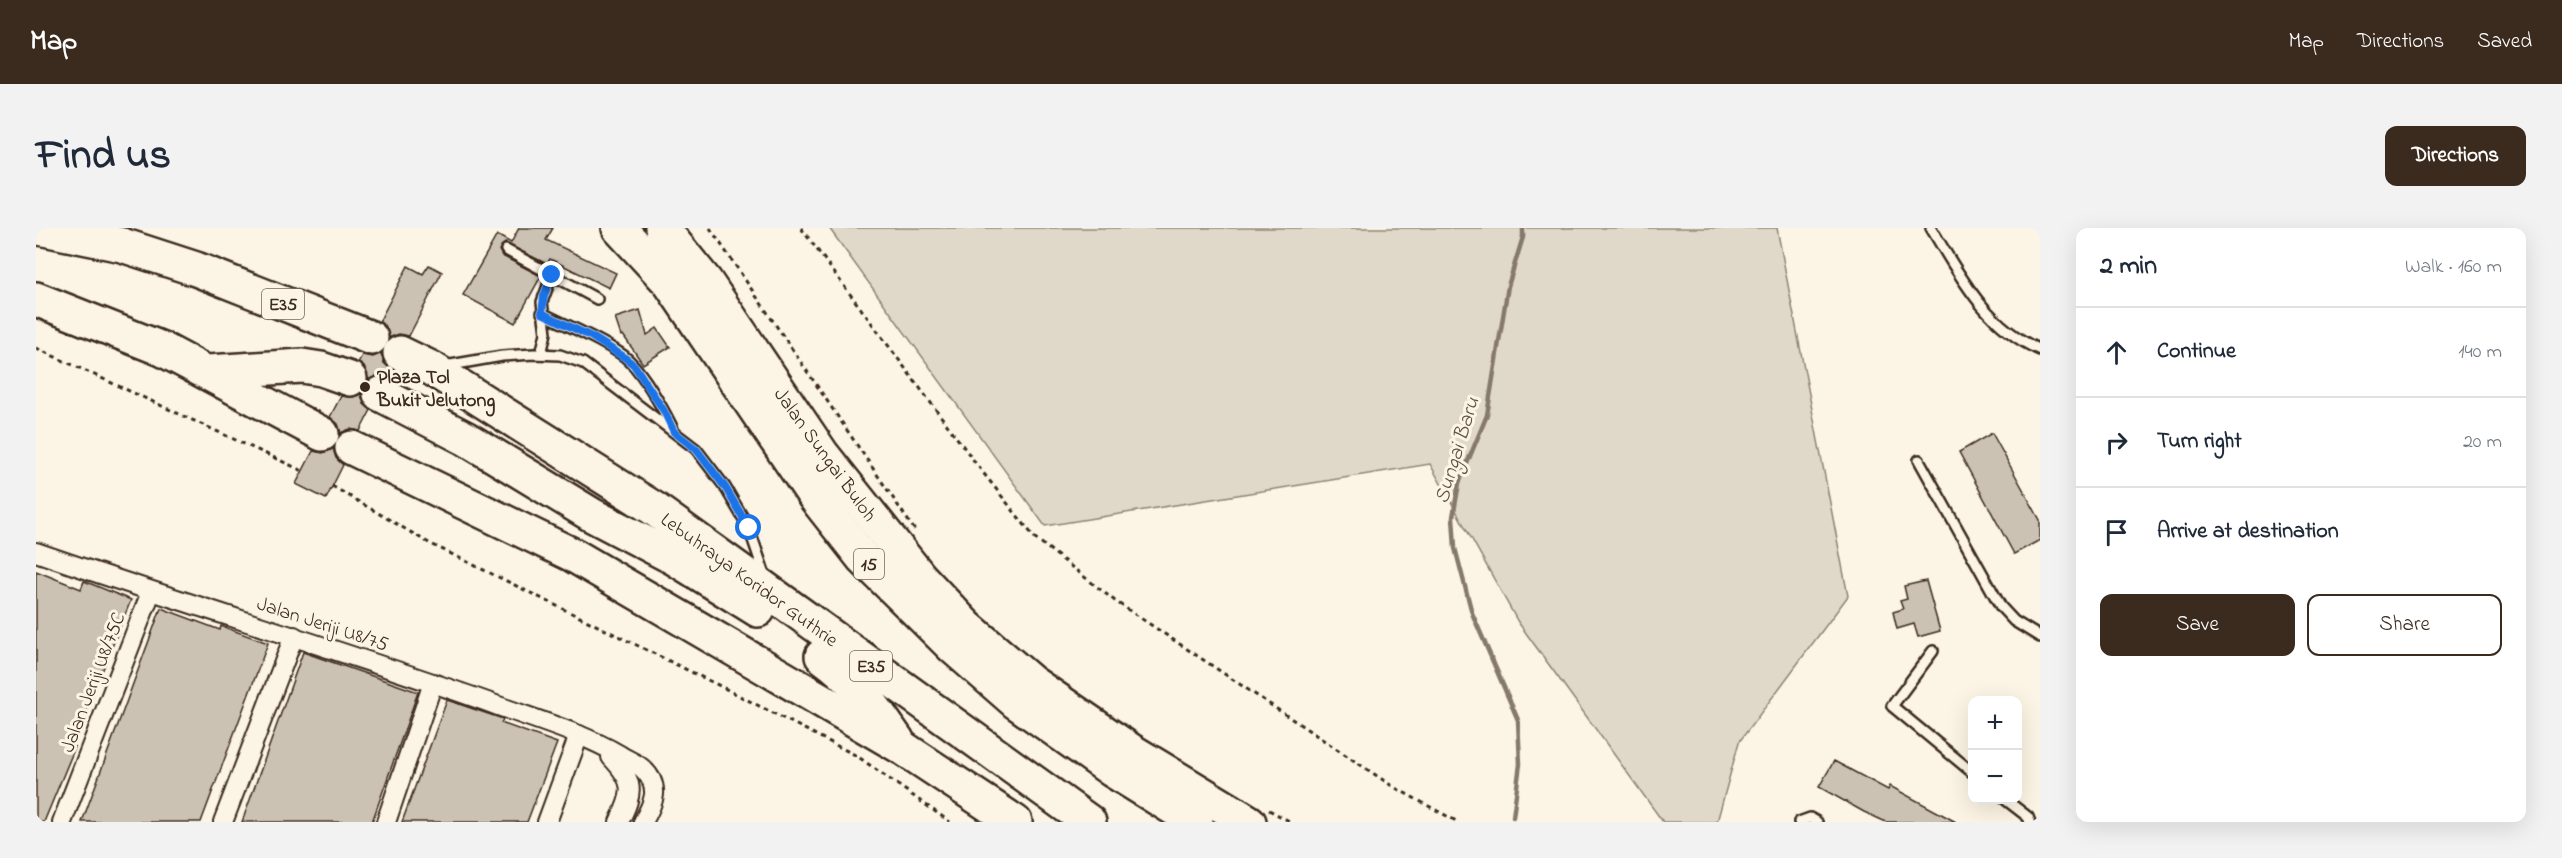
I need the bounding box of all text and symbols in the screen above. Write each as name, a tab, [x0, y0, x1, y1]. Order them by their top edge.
text: Map	[30, 22, 77, 63]
text: Map	[2288, 27, 2324, 57]
text: Directions	[2357, 27, 2444, 57]
text: Saved	[2477, 27, 2532, 57]
text: Find us	[36, 126, 171, 187]
button: Directions	[2385, 126, 2526, 186]
text: 2 min	[2100, 248, 2157, 286]
text: Walk · 160 m	[2405, 253, 2502, 282]
route end	[538, 261, 564, 287]
road number: E35	[262, 289, 304, 319]
icon: ahead	[2100, 336, 2133, 369]
text: Continue	[2157, 336, 2236, 368]
text: 140 m	[2458, 338, 2502, 367]
place label: Plaza Tol Bukit Jelutong	[376, 364, 495, 417]
marker: Plaza Tol Bukit Jelutong	[358, 380, 372, 394]
street label: Jalan Sungai Buloh	[765, 382, 883, 529]
water label: Sungai Baru	[1428, 394, 1489, 508]
icon: right	[2100, 426, 2133, 459]
text: Turn right	[2157, 426, 2242, 458]
text: 20 m	[2463, 428, 2502, 457]
street label: Lebuhraya Koridor Guthrie	[654, 507, 843, 655]
route start	[735, 514, 761, 540]
icon: arrive	[2100, 516, 2133, 549]
text: Arrive at destination	[2157, 516, 2339, 548]
road number: 15	[854, 549, 884, 579]
street label: Jalan Jeriji U8/75	[253, 590, 392, 660]
button: Save	[2100, 594, 2295, 656]
button: Share	[2307, 594, 2502, 656]
street label: Jalan Jeriji U8/75C	[54, 609, 134, 757]
road number: E35	[850, 651, 892, 681]
map controls	[1968, 696, 2022, 804]
button: +	[1968, 696, 2022, 750]
button: −	[1968, 750, 2022, 804]

